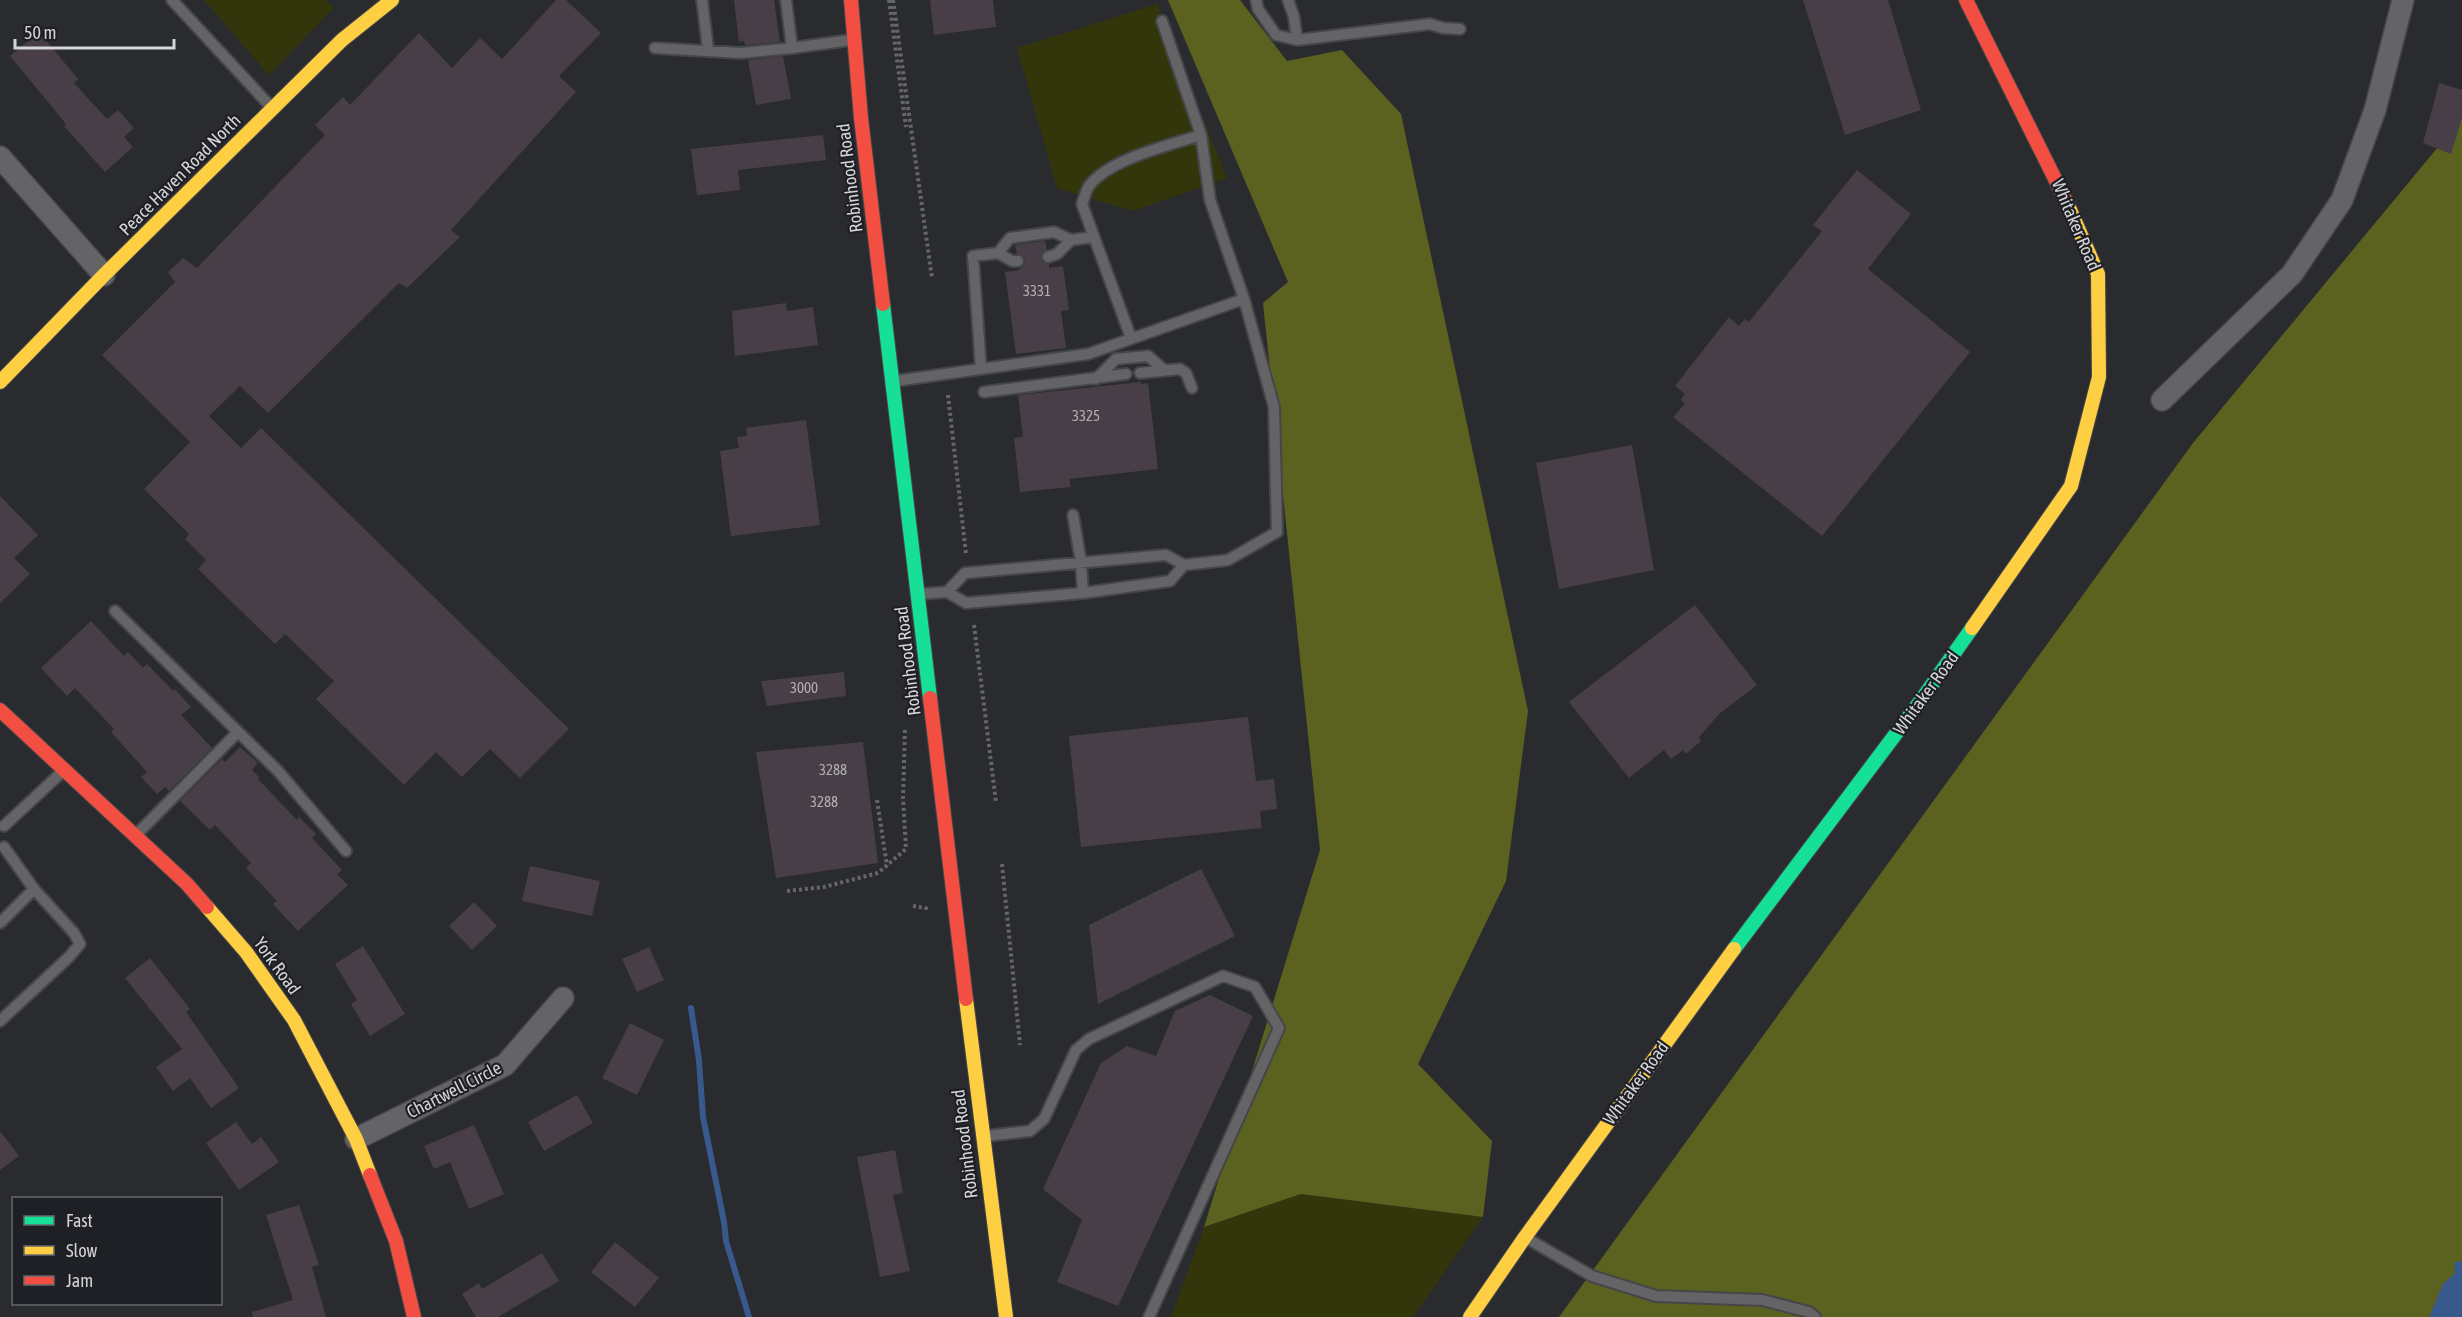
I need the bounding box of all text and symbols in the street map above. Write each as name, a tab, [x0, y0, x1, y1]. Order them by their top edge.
scale bar	[15, 12, 174, 50]
text: 50 m	[24, 22, 56, 43]
street label: Peace Haven Road North	[115, 110, 245, 240]
street label: Robinhood Road	[832, 122, 867, 234]
street label: Whitaker Road	[2048, 176, 2105, 274]
house number: 3331	[1023, 282, 1051, 299]
house number: 3325	[1072, 407, 1100, 424]
street label: Robinhood Road	[890, 605, 925, 717]
street label: Whitaker Road	[1888, 647, 1963, 738]
house number: 3000	[790, 679, 818, 696]
house number: 3288	[819, 761, 847, 778]
house number: 3288	[810, 793, 838, 810]
street label: York Road	[250, 933, 305, 998]
street label: Whitaker Road	[1598, 1037, 1673, 1128]
street label: Chartwell Circle	[403, 1057, 505, 1122]
street label: Robinhood Road	[947, 1088, 982, 1200]
legend	[12, 1197, 222, 1305]
text: Fast	[66, 1210, 93, 1231]
text: Slow	[66, 1240, 97, 1261]
text: Jam	[66, 1270, 93, 1291]

